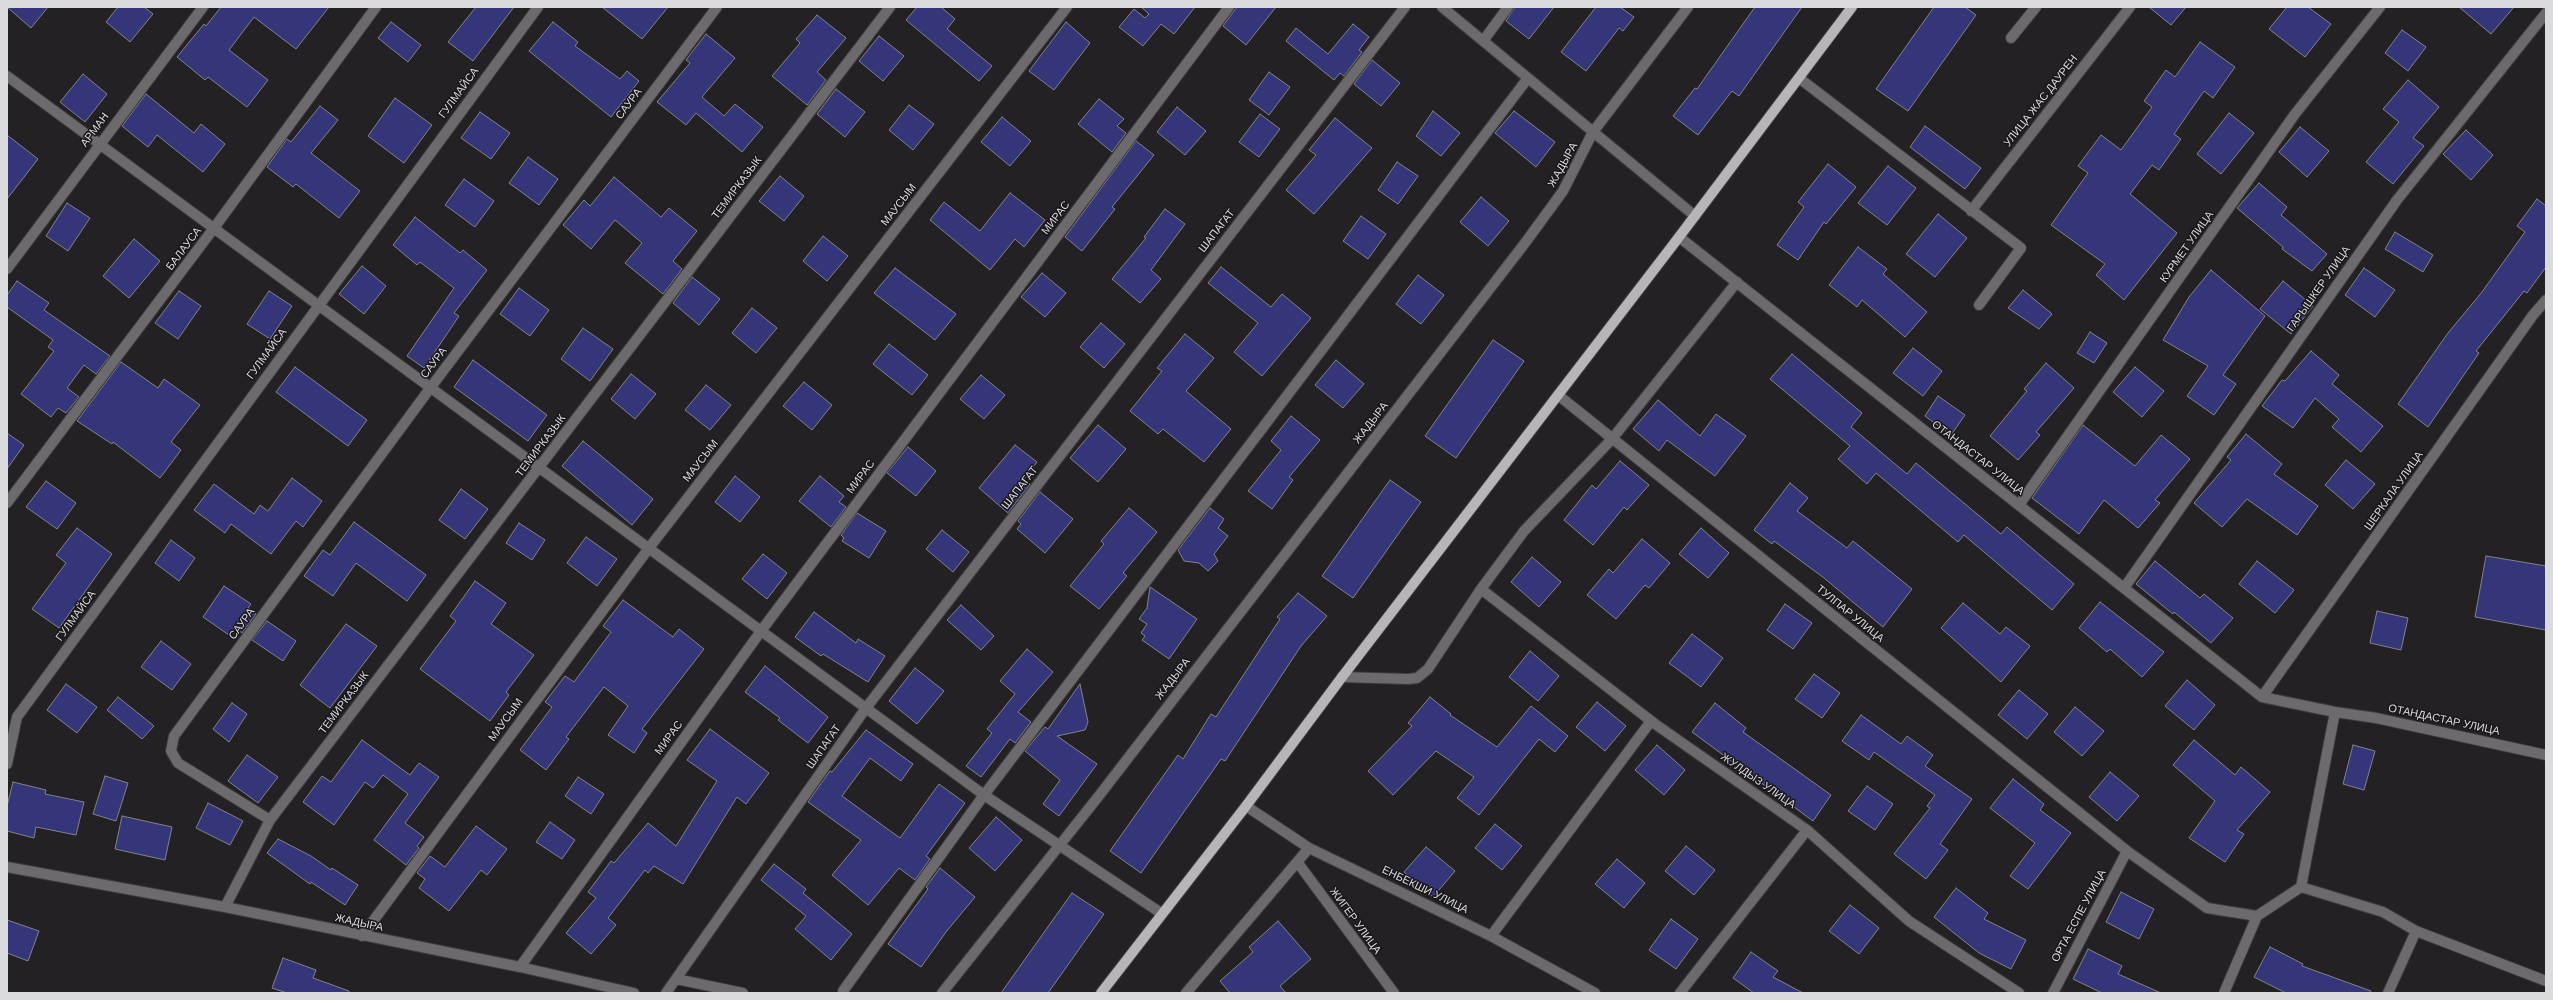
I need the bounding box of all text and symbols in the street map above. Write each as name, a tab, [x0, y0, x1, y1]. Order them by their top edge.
street label: УЛИЦА ЖАС ДАУРЕН	[2001, 53, 2081, 149]
street label: ГУЛМАЙСА	[436, 65, 482, 121]
street label: САУРА	[613, 86, 645, 122]
street label: АРМАН	[78, 110, 112, 150]
street label: ЖАДЫРА	[1545, 140, 1581, 190]
street label: ТЕМИРКАЗЫК	[709, 154, 765, 222]
street label: МАУСЫМ	[878, 181, 920, 229]
street label: МИРАС	[1039, 199, 1073, 237]
street label: ШАПАГАТ	[1196, 207, 1238, 255]
street label: КУРМЕТ УЛИЦА	[2157, 209, 2217, 285]
street label: БАЛАУСА	[163, 225, 205, 273]
street label: ГАРЫШКЕР УЛИЦА	[2285, 244, 2353, 334]
street label: ГУЛМАЙСА	[244, 326, 290, 382]
street label: САУРА	[418, 345, 450, 381]
street label: ЖАДЫРА	[1351, 400, 1391, 446]
street label: ТЕМИРКАЗЫК	[513, 412, 569, 480]
street label: ОТАНДАСТАР УЛИЦА	[1929, 418, 2027, 498]
street label: МАУСЫМ	[680, 437, 722, 485]
street label: ШЕРКАЛА УЛИЦА	[2362, 449, 2426, 533]
street label: МИРАС	[844, 458, 878, 496]
street label: ШАПАГАТ	[999, 464, 1041, 512]
street label: ТУЛПАР УЛИЦА	[1813, 583, 1887, 645]
street label: ГУЛМАЙСА	[53, 588, 99, 644]
street label: САУРА	[226, 606, 258, 642]
street label: ЖАДЫРА	[1153, 656, 1193, 702]
street label: ТЕМИРКАЗЫК	[316, 669, 372, 737]
street label: МАУСЫМ	[486, 696, 526, 744]
street label: ОТАНДАСТАР УЛИЦА	[2387, 702, 2501, 738]
street label: МИРАС	[652, 718, 686, 758]
street label: ШАПАГАТ	[804, 722, 844, 772]
street label: ЖУЛДЫЗ УЛИЦА	[1718, 750, 1798, 812]
street label: ЕНБЕКШИ УЛИЦА	[1380, 863, 1470, 917]
street label: ОРТА ЕСПЕ УЛИЦА	[2049, 867, 2109, 965]
street label: ЖИГЕР УЛИЦА	[1326, 885, 1384, 957]
street label: ЖАДЫРА	[334, 911, 384, 935]

